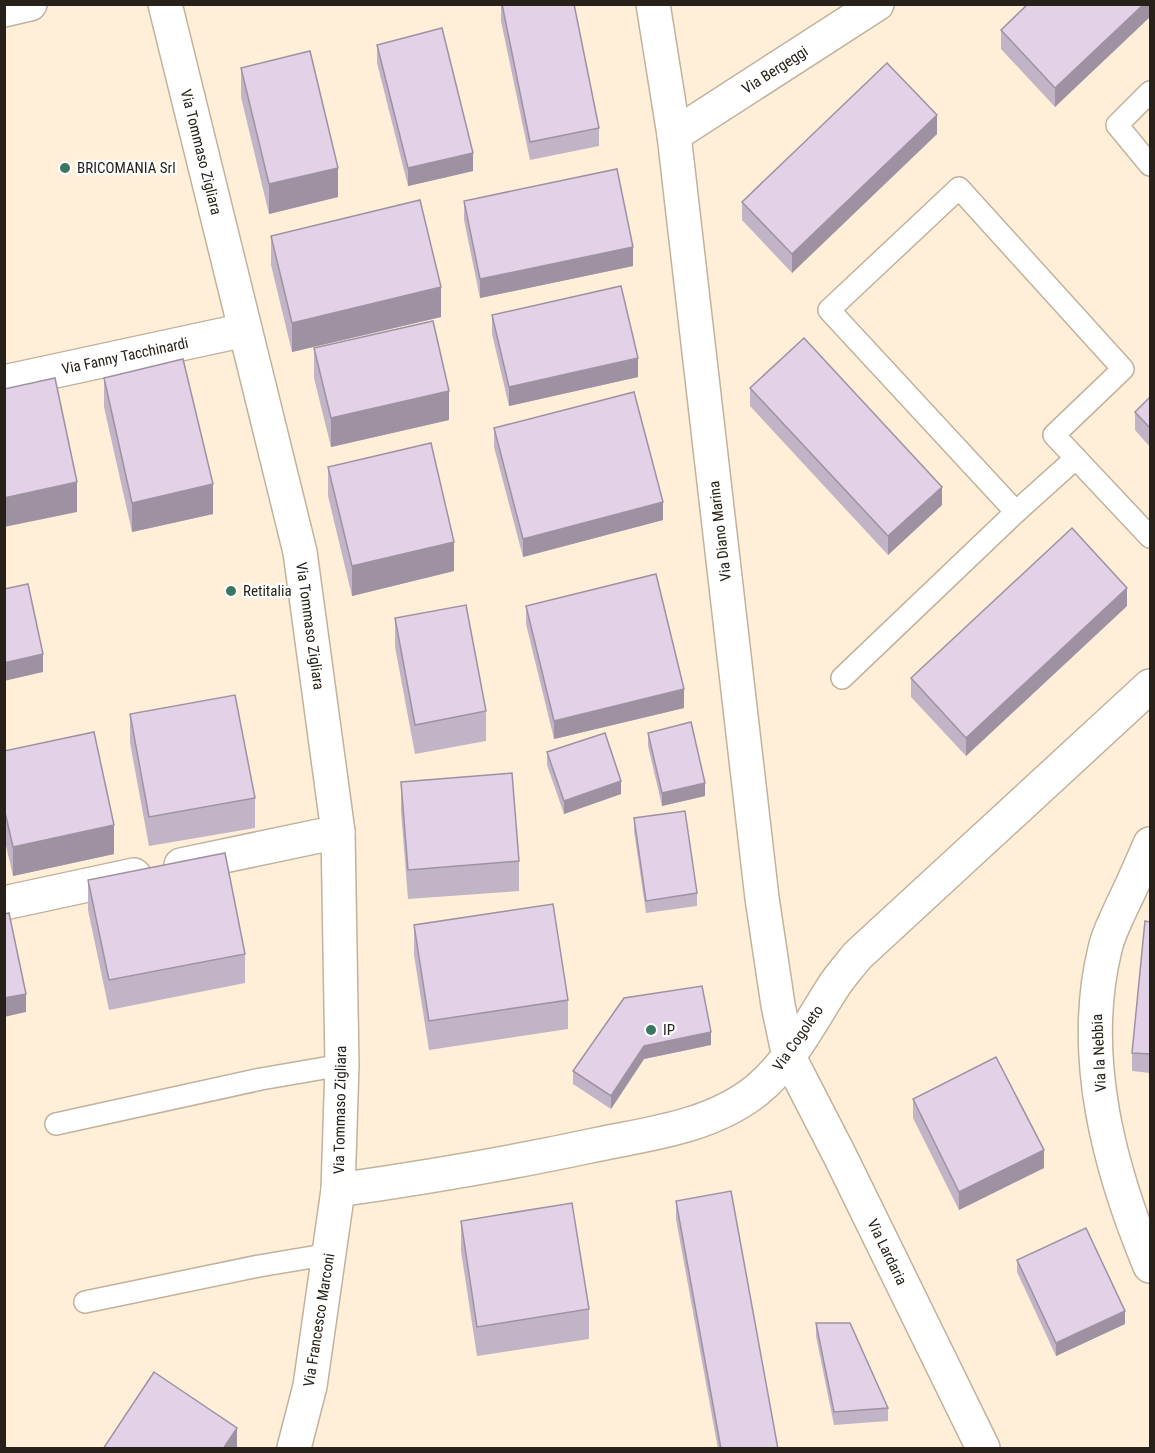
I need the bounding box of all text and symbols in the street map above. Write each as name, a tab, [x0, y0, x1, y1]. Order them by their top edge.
street label: Via Bergeggi	[739, 42, 811, 98]
street label: Via Tommaso Zigliara	[177, 87, 225, 217]
place label: BRICOMANIA Srl	[77, 159, 176, 177]
marker: BRICOMANIA Srl	[58, 161, 72, 175]
street label: Via Fanny Tacchinardi	[60, 334, 190, 378]
street label: Via Diano Marina	[705, 480, 735, 582]
street label: Via Tommaso Zigliara	[292, 561, 328, 691]
place label: Retitalia	[243, 582, 292, 600]
marker: Retitalia	[224, 584, 238, 598]
street label: Via Cogoleto	[769, 1002, 827, 1074]
street label: Via la Nebbia	[1088, 1013, 1110, 1093]
place label: IP	[663, 1021, 675, 1039]
marker: IP	[644, 1023, 658, 1037]
street label: Via Tommaso Zigliara	[330, 1046, 350, 1174]
street label: Via Lardaria	[863, 1216, 911, 1288]
street label: Via Francesco Marconi	[300, 1252, 338, 1388]

